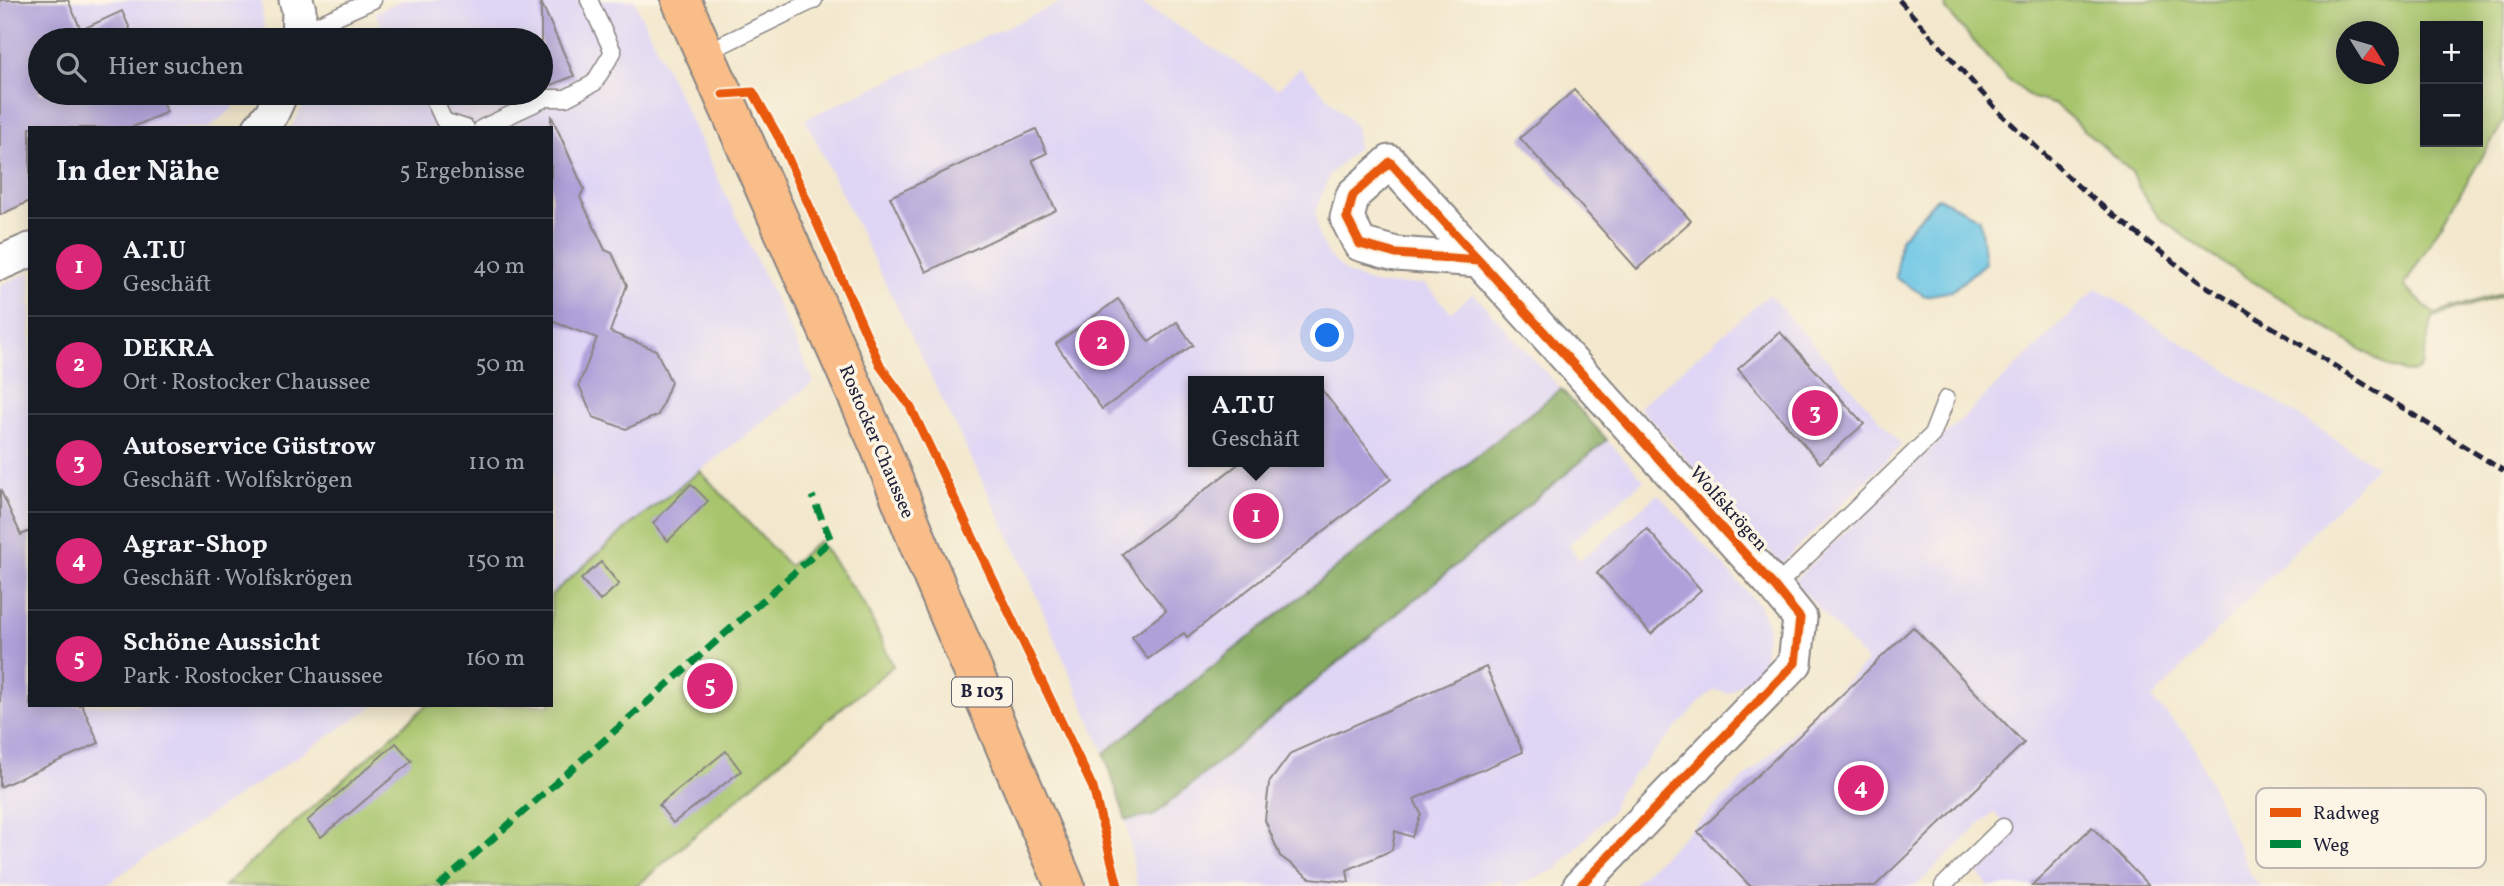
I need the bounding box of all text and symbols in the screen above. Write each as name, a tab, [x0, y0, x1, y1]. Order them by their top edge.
north arrow	[2336, 21, 2399, 84]
map controls	[2420, 21, 2483, 147]
button: +	[2420, 21, 2483, 84]
search box	[28, 28, 553, 105]
icon: search	[52, 48, 90, 86]
text: Hier suchen	[108, 49, 244, 85]
button: −	[2420, 84, 2483, 147]
text: In der Nähe	[56, 151, 220, 193]
text: 5 Ergebnisse	[399, 156, 525, 188]
text: A.T.U	[123, 233, 186, 269]
text: 1	[74, 251, 84, 283]
text: 40 m	[473, 251, 525, 283]
text: Geschäft	[123, 269, 211, 301]
pin: 2	[1079, 317, 1125, 369]
your location	[1310, 318, 1344, 352]
text: DEKRA	[123, 331, 214, 367]
text: 2	[73, 349, 85, 381]
text: 50 m	[476, 349, 525, 381]
street label: Rostocker Chaussee	[832, 361, 920, 523]
text: Ort · Rostocker Chaussee	[123, 367, 370, 399]
popup	[1188, 376, 1324, 467]
pin: 3	[1792, 387, 1838, 439]
text: A.T.U	[1212, 388, 1275, 424]
text: Geschäft	[1212, 424, 1300, 456]
text: Autoservice Güstrow	[123, 429, 376, 465]
text: 3	[73, 447, 85, 479]
text: 110 m	[468, 447, 525, 479]
street label: Wolfskrögen	[1683, 461, 1773, 557]
text: Geschäft · Wolfskrögen	[123, 465, 353, 497]
pin: 1	[1233, 490, 1279, 542]
text: Agrar-Shop	[123, 527, 268, 563]
text: 4	[72, 545, 86, 577]
text: 150 m	[467, 545, 525, 577]
text: Geschäft · Wolfskrögen	[123, 563, 353, 595]
text: Schöne Aussicht	[123, 625, 320, 661]
text: 5	[73, 643, 85, 675]
text: 160 m	[466, 643, 525, 675]
pin: 5	[687, 660, 733, 712]
text: Park · Rostocker Chaussee	[123, 661, 383, 693]
road number: B 103	[952, 678, 1012, 706]
pin: 4	[1838, 762, 1884, 814]
legend	[2256, 788, 2486, 868]
text: Radweg	[2313, 801, 2379, 827]
text: Weg	[2313, 833, 2349, 859]

